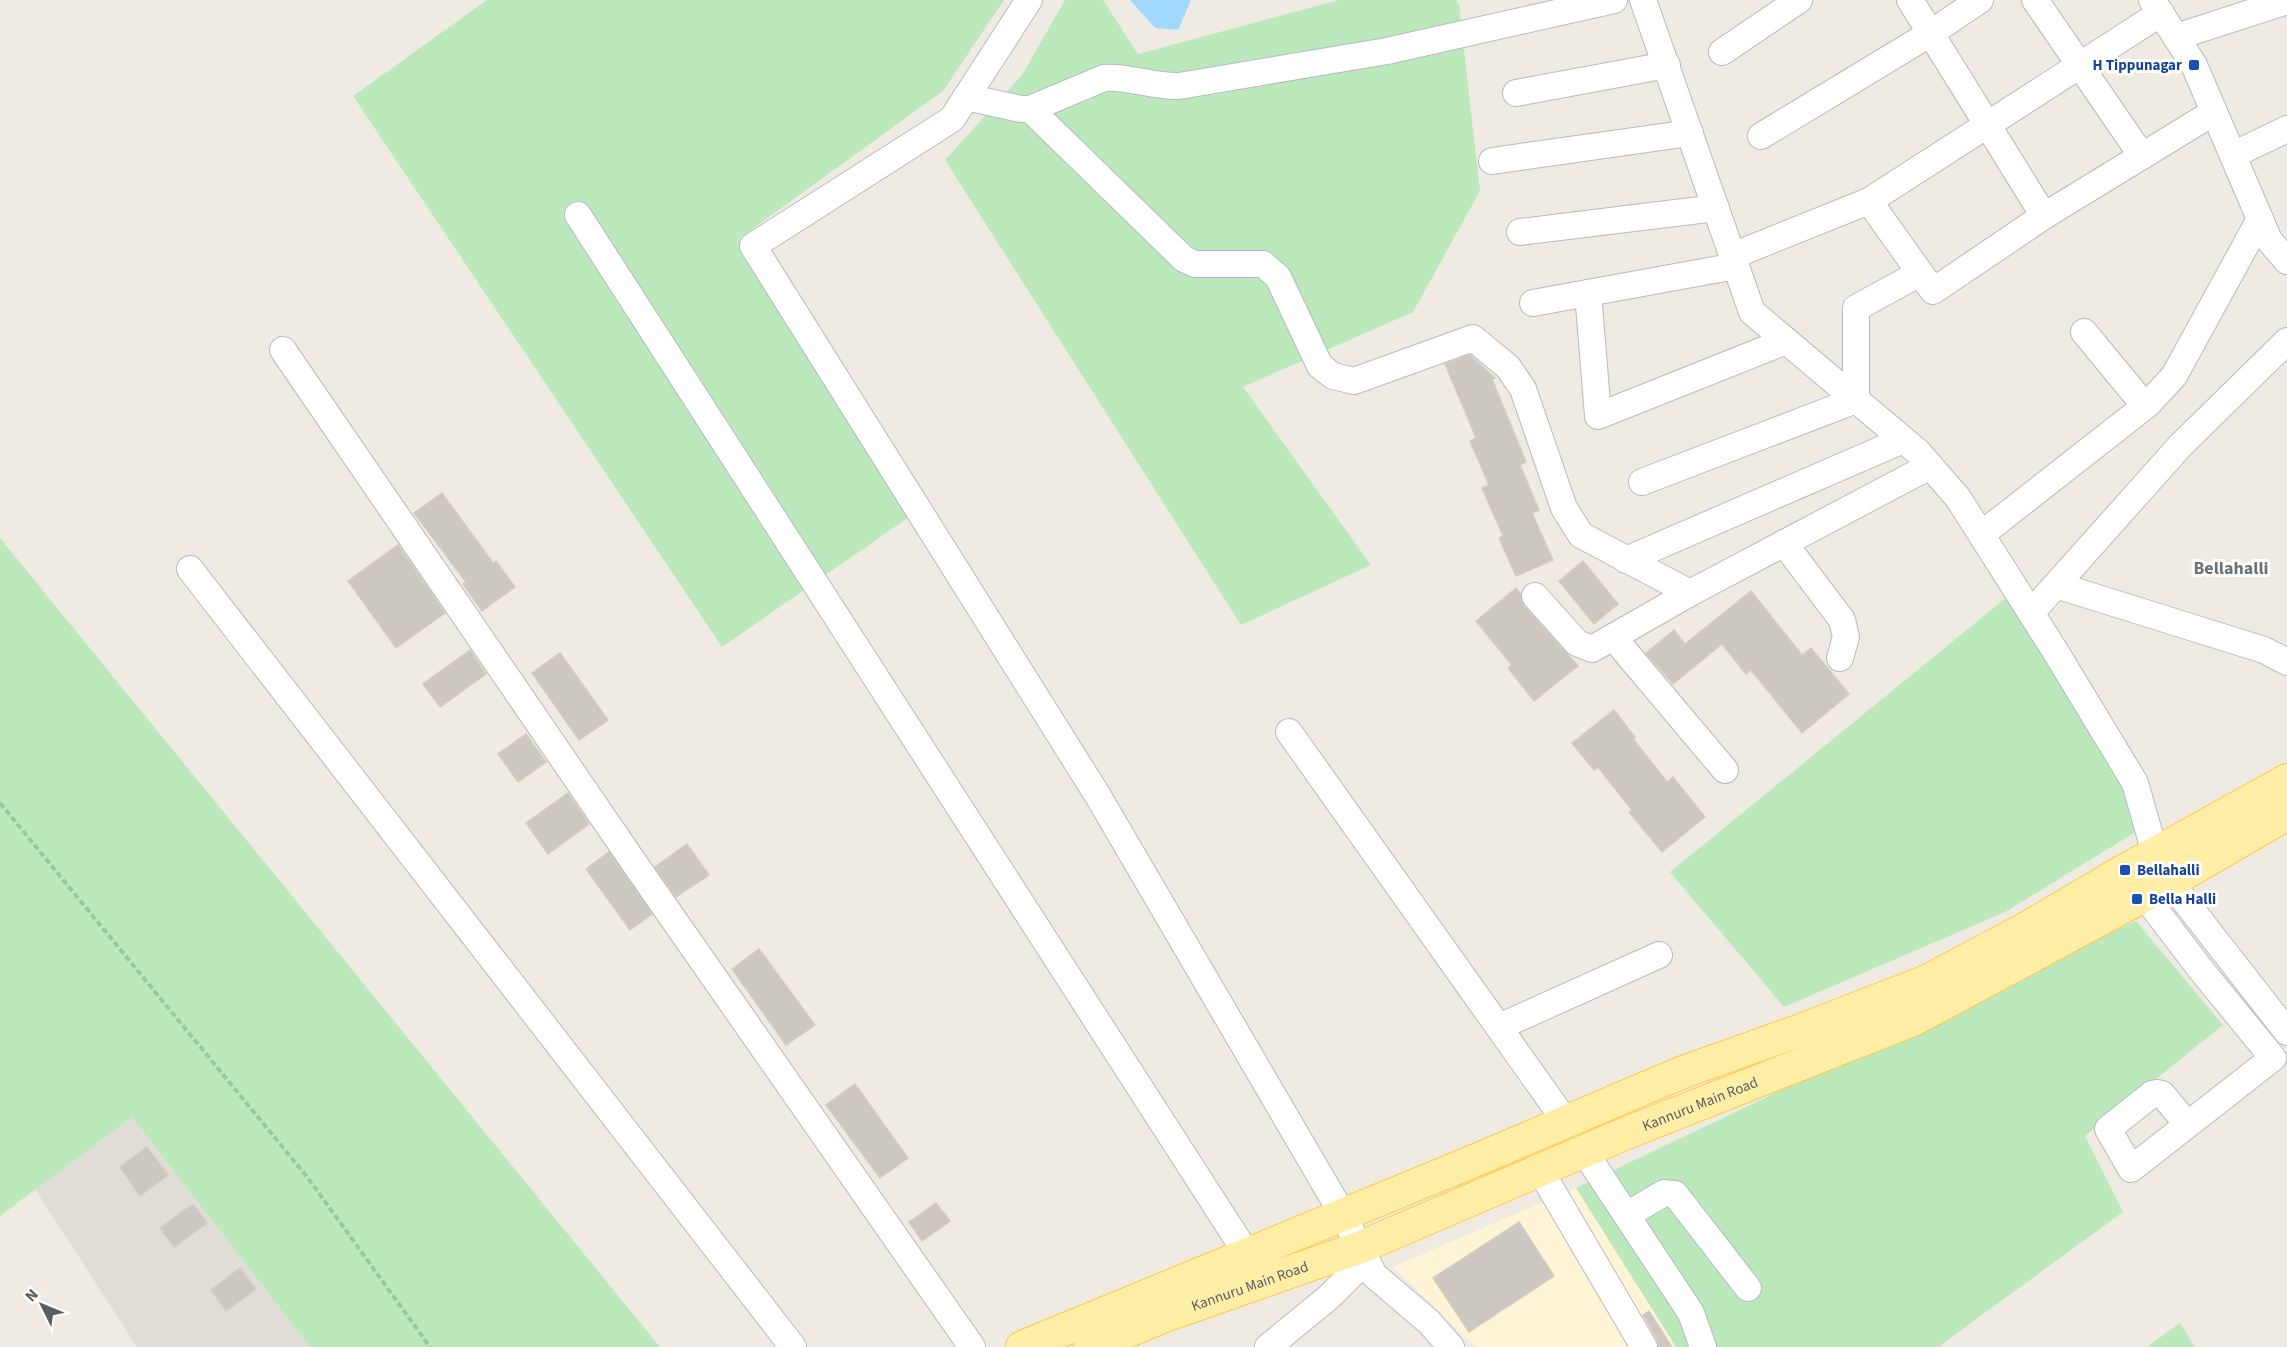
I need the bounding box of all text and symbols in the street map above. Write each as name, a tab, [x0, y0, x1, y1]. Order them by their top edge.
place label: H Tippunagar	[2093, 55, 2182, 76]
marker: H Tippunagar	[2187, 58, 2201, 72]
district label: Bellahalli	[2193, 556, 2269, 581]
place label: Bellahalli	[2137, 860, 2200, 881]
marker: Bellahalli	[2118, 863, 2132, 877]
place label: Bella Halli	[2149, 889, 2216, 910]
marker: Bella Halli	[2130, 892, 2144, 906]
street label: Kannuru Main Road	[1639, 1072, 1761, 1137]
street label: Kannuru Main Road	[1188, 1256, 1311, 1317]
north arrow	[12, 1275, 72, 1335]
text: N	[20, 1284, 43, 1307]

